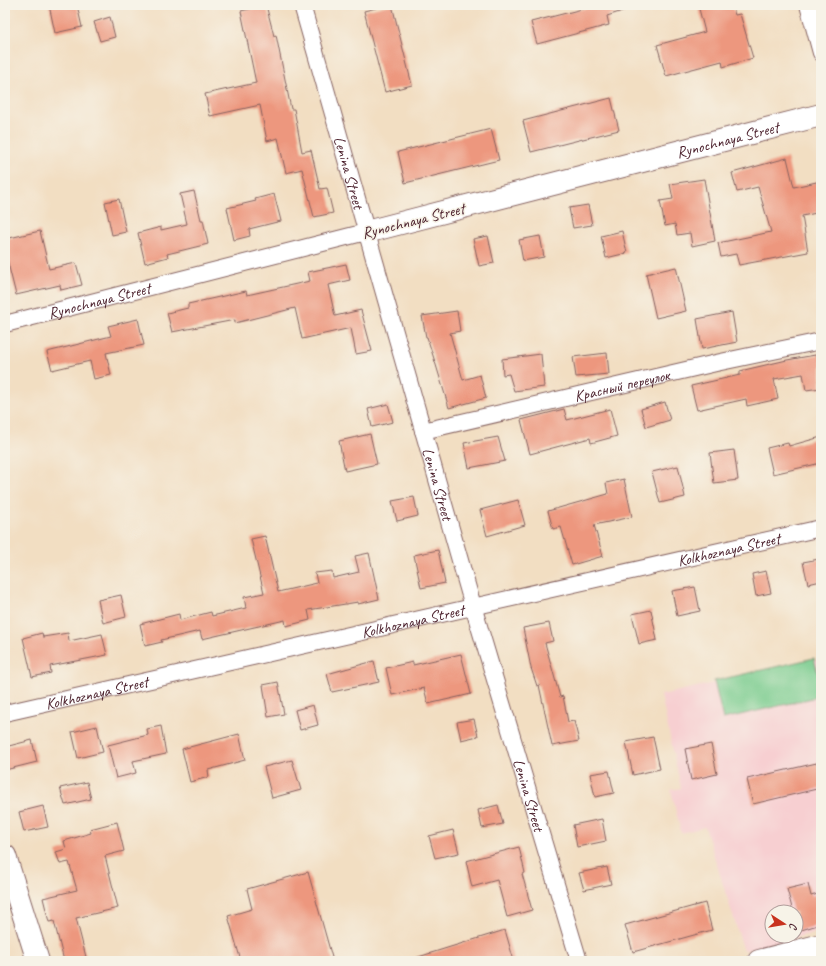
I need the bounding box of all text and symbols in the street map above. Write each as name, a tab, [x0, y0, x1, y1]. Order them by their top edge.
street label: Rynochnaya Street	[674, 117, 783, 163]
street label: Lenina Street	[329, 134, 369, 213]
street label: Rynochnaya Street	[360, 198, 469, 243]
street label: Rynochnaya Street	[46, 278, 155, 324]
street label: Красный переулок	[572, 365, 673, 407]
street label: Lenina Street	[418, 446, 458, 524]
street label: Kolkhoznaya Street	[676, 528, 785, 571]
street label: Kolkhoznaya Street	[360, 600, 469, 643]
street label: Kolkhoznaya Street	[44, 671, 153, 714]
street label: Lenina Street	[508, 757, 549, 835]
north arrow	[764, 904, 804, 944]
text: С	[786, 922, 801, 932]

